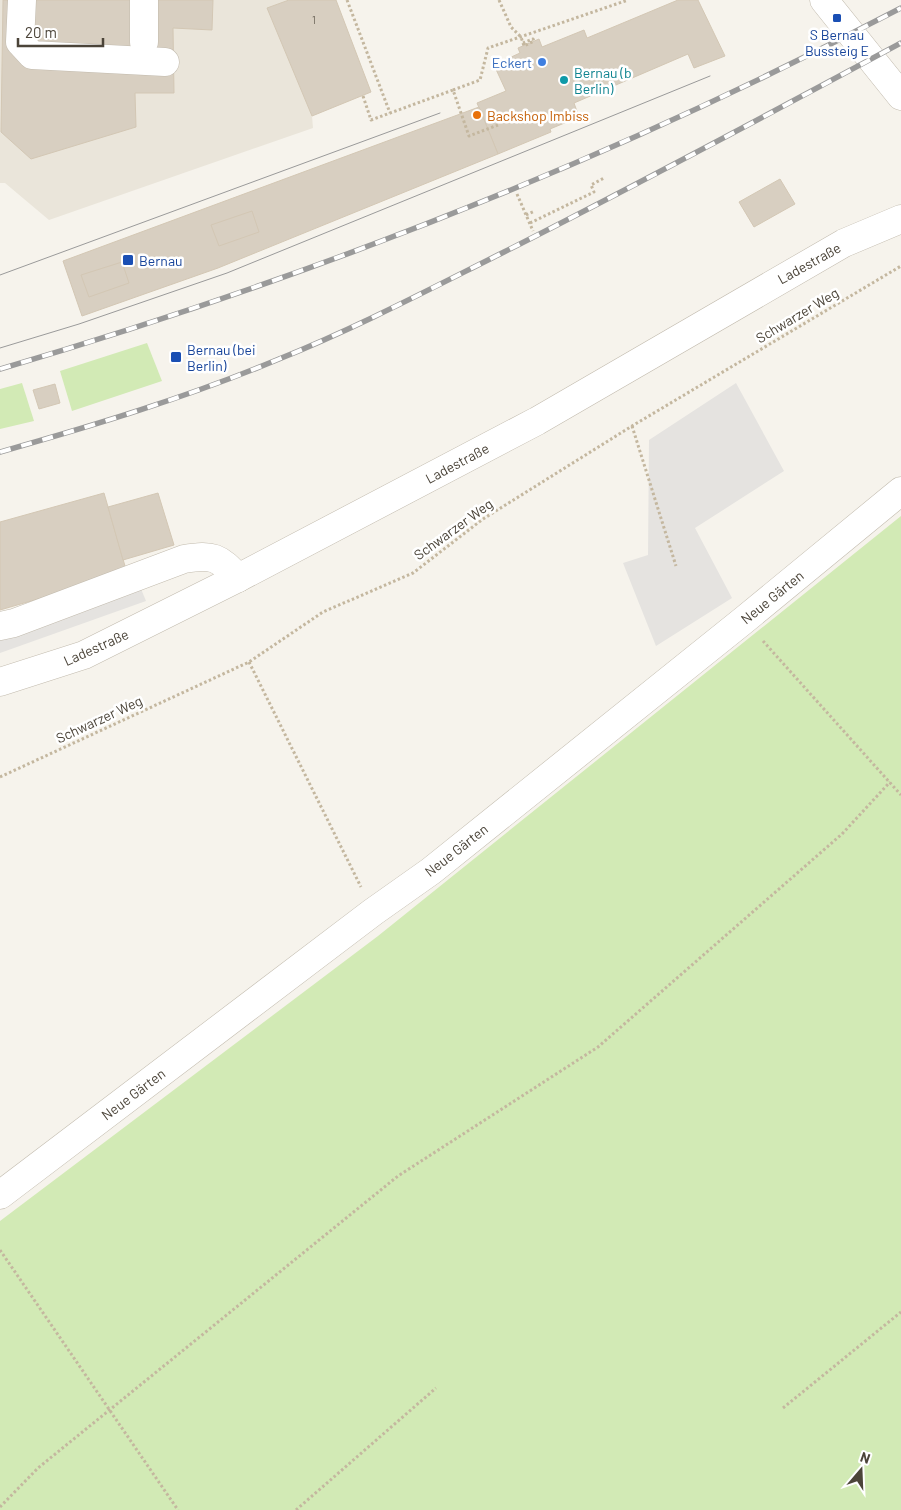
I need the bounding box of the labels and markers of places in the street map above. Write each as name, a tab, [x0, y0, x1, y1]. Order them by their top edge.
marker: S Bernau Bussteig E	[831, 12, 843, 24]
place label: S Bernau Bussteig E	[805, 26, 869, 59]
place label: Eckert	[492, 54, 532, 71]
marker: Eckert	[536, 56, 548, 68]
place label: Bernau (b Berlin)	[574, 64, 632, 97]
marker: Bernau (b Berlin)	[558, 74, 570, 86]
place label: Backshop Imbiss	[487, 107, 589, 124]
marker: Backshop Imbiss	[471, 109, 483, 121]
place label: Bernau	[139, 252, 183, 269]
marker: Bernau	[121, 253, 135, 267]
place label: Bernau (bei Berlin)	[187, 341, 256, 374]
marker: Bernau (bei Berlin)	[169, 350, 183, 364]

